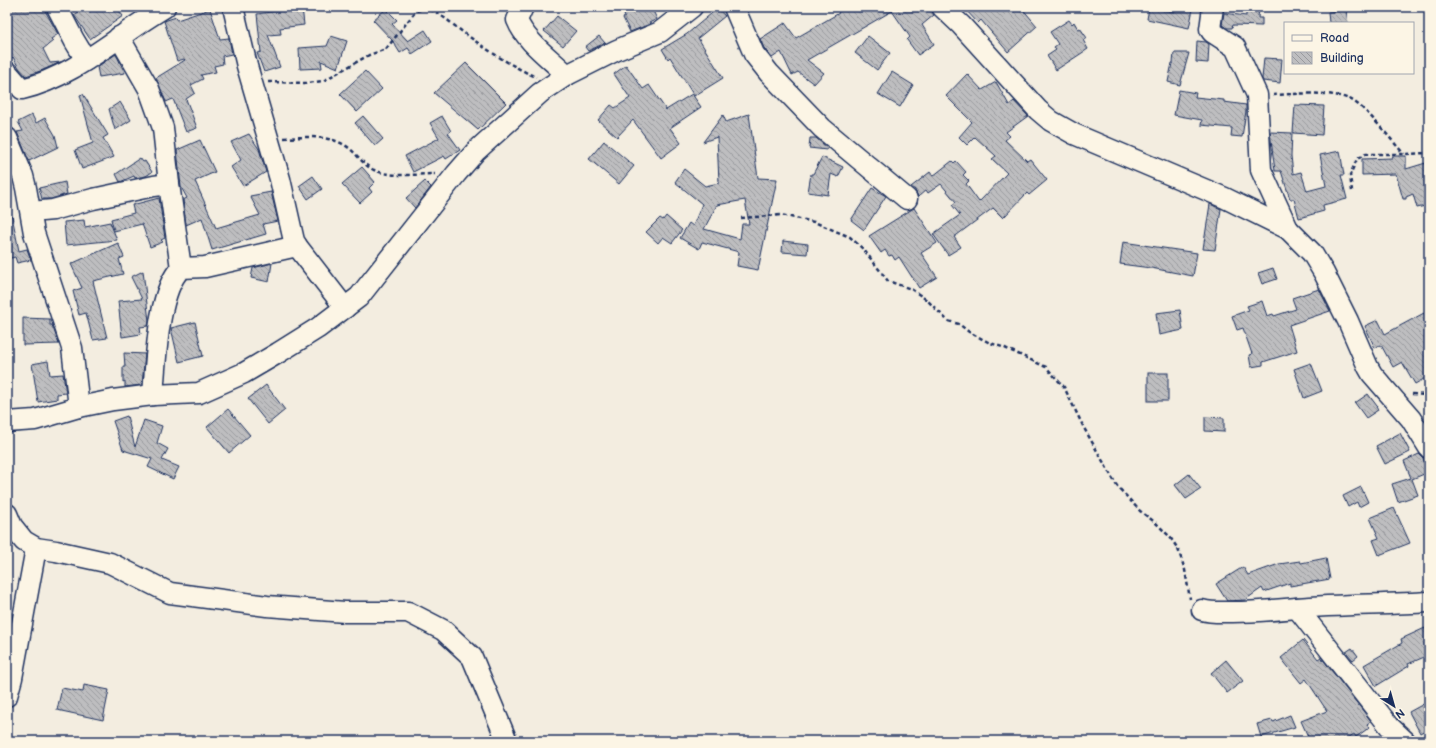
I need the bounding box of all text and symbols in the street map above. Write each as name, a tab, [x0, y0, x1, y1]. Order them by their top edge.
legend	[1284, 22, 1414, 74]
text: Road	[1320, 31, 1349, 46]
text: Building	[1320, 51, 1364, 66]
north arrow	[1374, 686, 1414, 726]
text: N	[1393, 706, 1407, 721]

